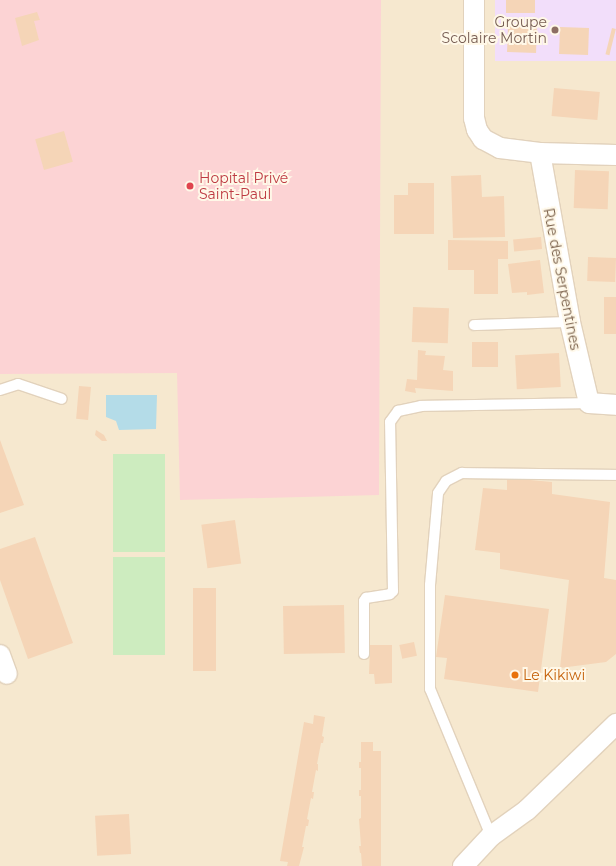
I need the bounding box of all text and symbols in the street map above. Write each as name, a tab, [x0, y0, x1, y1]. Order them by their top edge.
place label: Groupe Scolaire Mortin	[442, 14, 547, 46]
marker: Groupe Scolaire Mortin	[550, 25, 560, 35]
place label: Hopital Privé Saint-Paul	[199, 170, 288, 202]
marker: Hopital Privé Saint-Paul	[184, 180, 196, 192]
street label: Rue des Serpentines	[540, 207, 584, 351]
place label: Le Kikiwi	[523, 667, 585, 683]
marker: Le Kikiwi	[510, 670, 520, 680]

